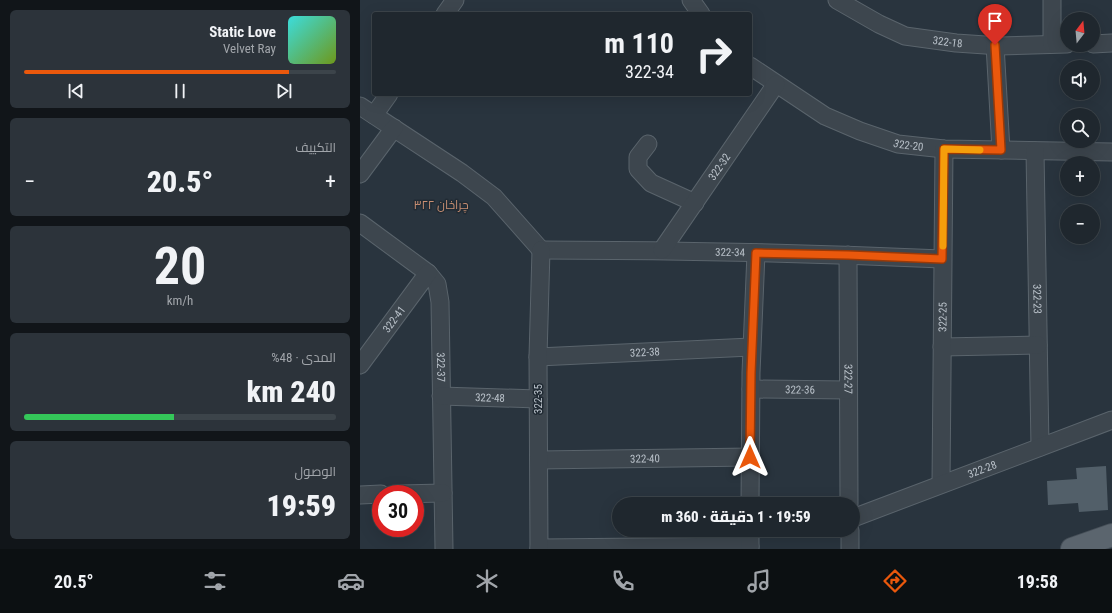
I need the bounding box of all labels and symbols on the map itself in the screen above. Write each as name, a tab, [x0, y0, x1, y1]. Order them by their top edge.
pin	[978, 4, 1012, 45]
north arrow	[1060, 12, 1100, 52]
street label: 322-18	[932, 33, 963, 50]
street label: 322-20	[892, 136, 924, 153]
street label: 322-32	[705, 151, 733, 183]
district label: چراخان ٣٢٢	[413, 198, 469, 214]
street label: 322-34	[715, 245, 746, 259]
street label: 322-23	[1031, 284, 1044, 314]
street label: 322-25	[936, 302, 949, 332]
street label: 322-41	[380, 303, 408, 335]
street label: 322-38	[630, 345, 660, 359]
street label: 322-37	[434, 352, 448, 382]
street label: 322-27	[842, 364, 855, 394]
street label: 322-36	[785, 383, 815, 396]
street label: 322-35	[532, 384, 545, 414]
street label: 322-48	[475, 391, 505, 404]
position arrow	[729, 436, 771, 478]
street label: 322-40	[630, 452, 660, 465]
street label: 322-28	[966, 458, 998, 481]
speed limit sign: 30	[372, 485, 424, 537]

